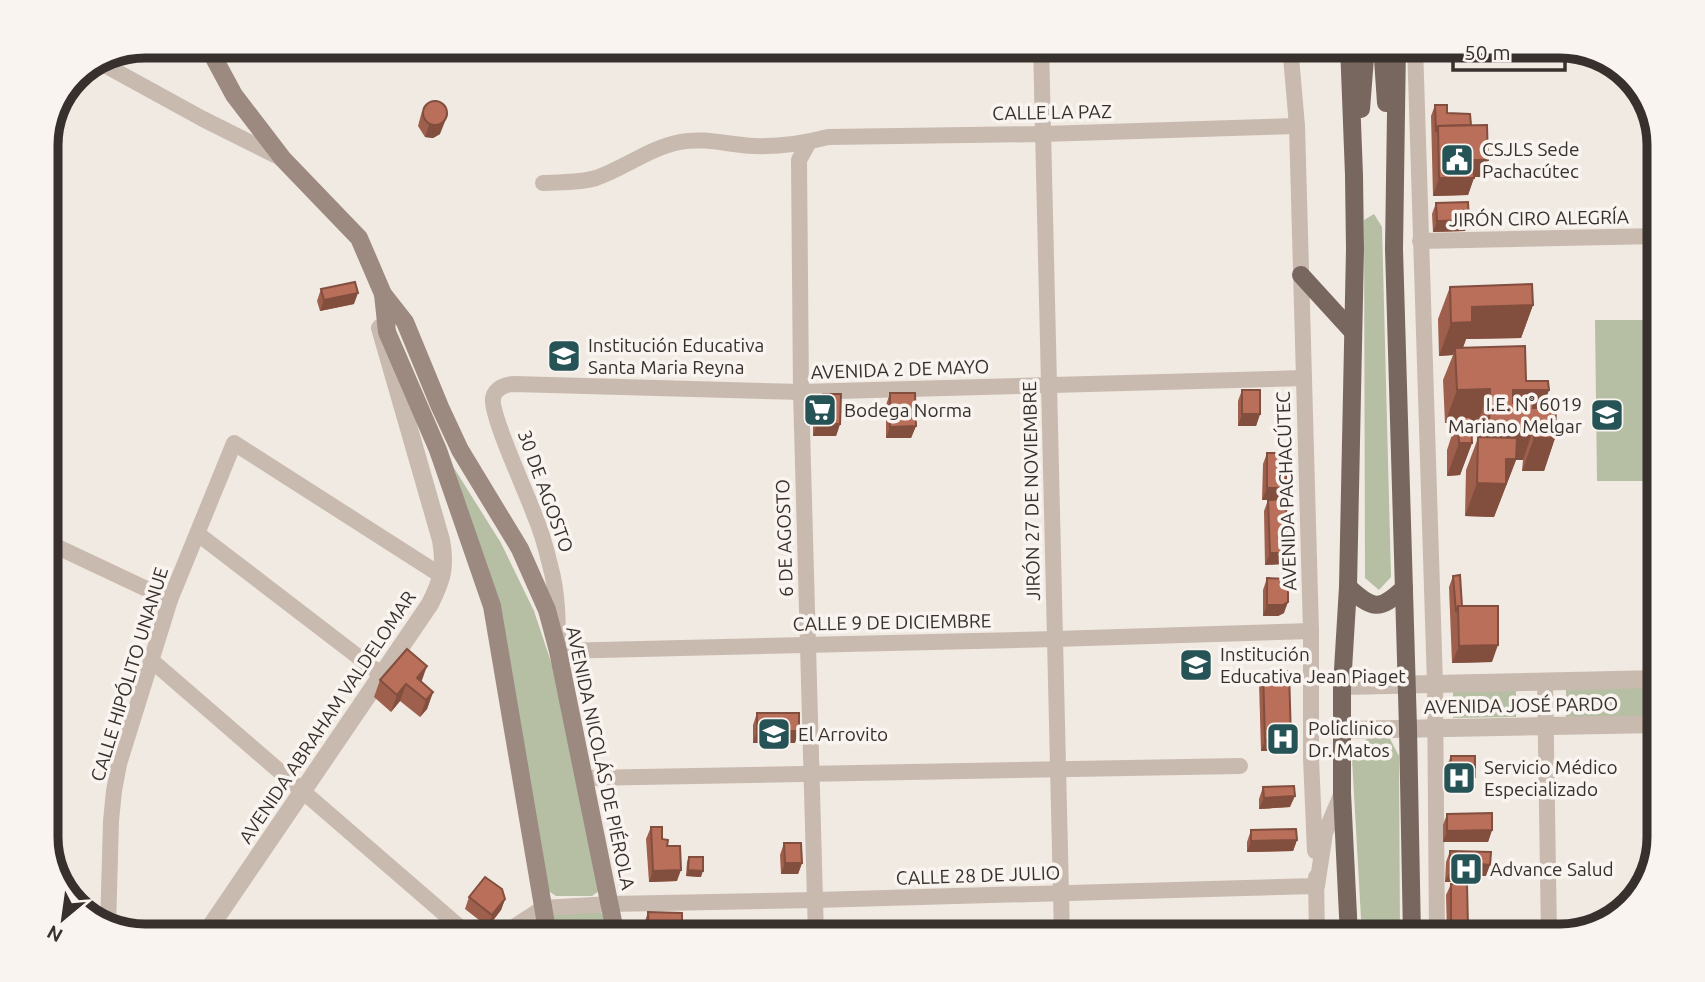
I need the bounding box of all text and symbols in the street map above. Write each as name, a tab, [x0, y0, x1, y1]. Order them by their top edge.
scale bar	[1453, 28, 1565, 72]
text: 50 m	[1464, 40, 1511, 64]
street label: CALLE LA PAZ	[992, 100, 1112, 124]
place label: CSJLS Sede Pachacútec	[1482, 138, 1579, 182]
public building icon: CSJLS Sede Pachacútec	[1438, 141, 1476, 179]
street label: JIRÓN CIRO ALEGRÍA	[1449, 205, 1630, 231]
place label: Institución Educativa Santa Maria Reyna	[588, 334, 764, 378]
school or university icon: Institución Educativa Santa Maria Reyna	[545, 337, 583, 375]
street label: AVENIDA 2 DE MAYO	[810, 355, 990, 383]
street label: JIRÓN 27 DE NOVIEMBRE	[1018, 381, 1044, 601]
supermarket icon: Bodega Norma	[801, 391, 839, 429]
street label: AVENIDA PACHACÚTEC	[1272, 391, 1300, 591]
place label: I.E. N° 6019 Mariano Melgar	[1448, 393, 1582, 437]
school or university icon: I.E. N° 6019 Mariano Melgar	[1588, 396, 1626, 434]
place label: Bodega Norma	[844, 399, 972, 421]
street label: 30 DE AGOSTO	[514, 427, 578, 555]
street label: 6 DE AGOSTO	[771, 479, 797, 597]
street label: CALLE HIPÓLITO UNANUE	[86, 564, 172, 784]
street label: AVENIDA ABRAHAM VALDELOMAR	[234, 586, 420, 847]
street label: CALLE 9 DE DICIEMBRE	[792, 609, 992, 635]
street label: AVENIDA NICOLÁS DE PIÉROLA	[562, 624, 640, 892]
place label: Institución Educativa Jean Piaget	[1220, 643, 1406, 687]
school or university icon: Institución Educativa Jean Piaget	[1177, 646, 1215, 684]
street label: AVENIDA JOSÉ PARDO	[1424, 692, 1618, 718]
school or university icon: El Arrovito	[755, 715, 793, 753]
place label: Policlinico Dr. Matos	[1308, 717, 1394, 761]
hospital icon: Policlinico Dr. Matos	[1264, 720, 1302, 758]
place label: El Arrovito	[798, 723, 888, 745]
place label: Servicio Médico Especializado	[1484, 756, 1618, 800]
hospital icon: Servicio Médico Especializado	[1440, 759, 1478, 797]
hospital icon: Advance Salud	[1447, 850, 1485, 888]
place label: Advance Salud	[1490, 858, 1614, 880]
street label: CALLE 28 DE JULIO	[895, 861, 1061, 889]
north arrow	[28, 884, 98, 954]
text: N	[43, 921, 66, 947]

